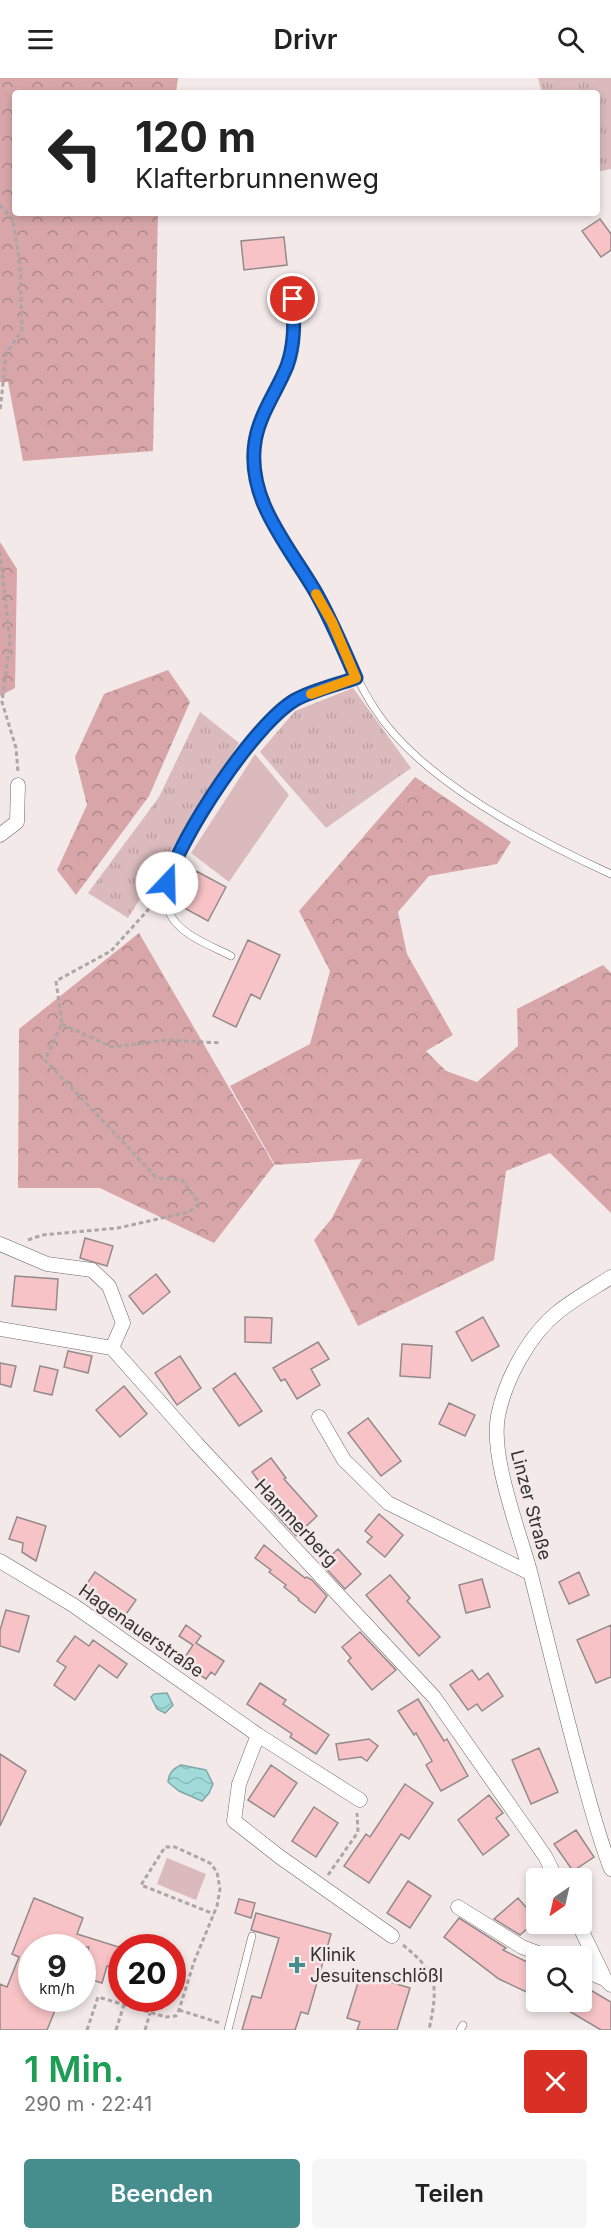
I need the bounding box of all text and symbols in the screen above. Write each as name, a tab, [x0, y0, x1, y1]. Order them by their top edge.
icon: menu	[24, 23, 57, 56]
text: Drivr	[273, 23, 338, 56]
icon: search	[554, 23, 587, 56]
text: 120 m	[135, 111, 256, 162]
icon: left	[36, 114, 114, 192]
text: Klafterbrunnenweg	[135, 162, 379, 195]
pin	[267, 273, 318, 324]
icon: arrive	[276, 282, 309, 315]
position arrow	[135, 851, 199, 915]
street label: Linzer Straße	[507, 1448, 556, 1562]
street label: Hammerberg	[251, 1475, 342, 1571]
street label: Hagenauerstraße	[75, 1580, 208, 1682]
north arrow	[526, 1868, 592, 1934]
map controls	[526, 1868, 592, 2012]
speed limit sign: 20	[108, 1934, 186, 2012]
place label: Klinik Jesuitenschlößl	[310, 1944, 443, 1986]
button: search	[526, 1946, 592, 2012]
text: 9	[47, 1948, 67, 1984]
marker: Klinik Jesuitenschlößl	[288, 1956, 306, 1974]
text: km/h	[39, 1979, 75, 1998]
text: 1 Min.	[24, 2047, 124, 2091]
button: close	[524, 2050, 587, 2113]
text: 290 m · 22:41	[24, 2092, 152, 2116]
button: Beenden	[24, 2159, 300, 2228]
button: Teilen	[312, 2159, 587, 2228]

